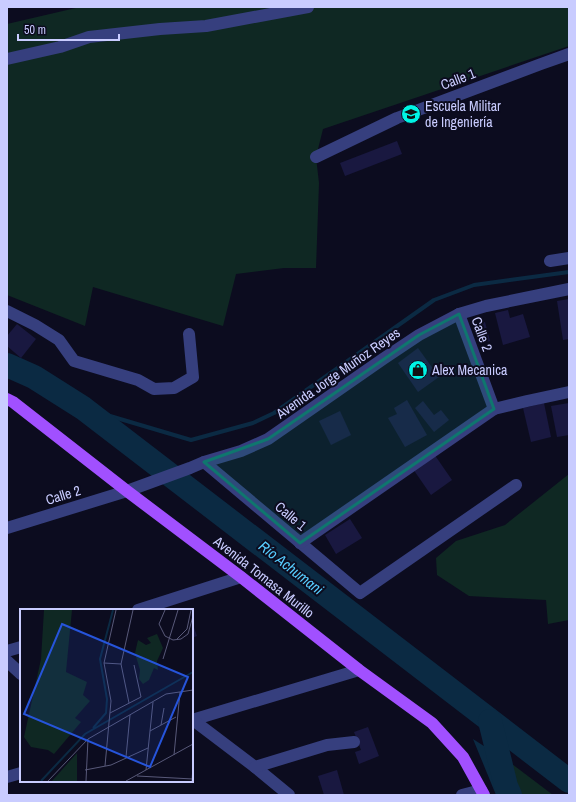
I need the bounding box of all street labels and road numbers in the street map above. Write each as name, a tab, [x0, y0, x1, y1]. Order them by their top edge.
street label: Calle 1	[438, 64, 478, 94]
street label: Calle 2	[467, 314, 497, 354]
street label: Avenida Jorge Muñoz Reyes	[272, 323, 404, 423]
street label: Calle 2	[43, 481, 83, 509]
street label: Calle 1	[272, 498, 311, 535]
street label: Avenida Tomasa Murillo	[209, 532, 318, 622]

